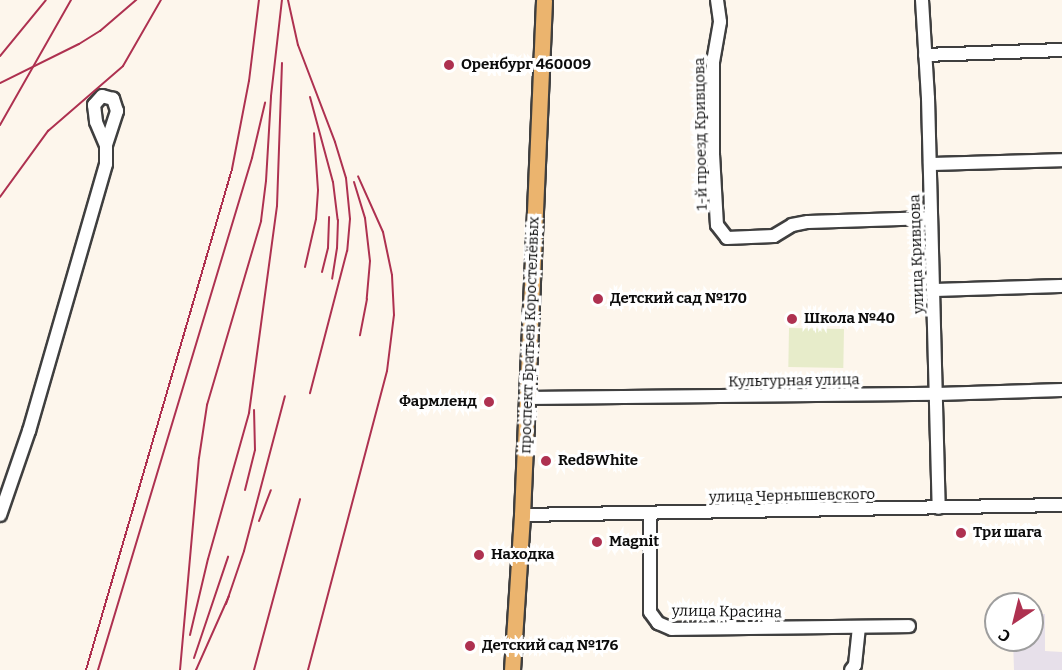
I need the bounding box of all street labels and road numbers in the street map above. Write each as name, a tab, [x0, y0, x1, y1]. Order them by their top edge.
street label: 1-й проезд Кривцова	[691, 57, 711, 211]
street label: улица Кривцова	[906, 194, 928, 314]
street label: проспект Братьев Коростелёвых	[517, 216, 543, 454]
street label: Культурная улица	[728, 371, 860, 391]
street label: улица Чернышевского	[709, 486, 875, 506]
street label: улица Красина	[672, 602, 782, 622]

